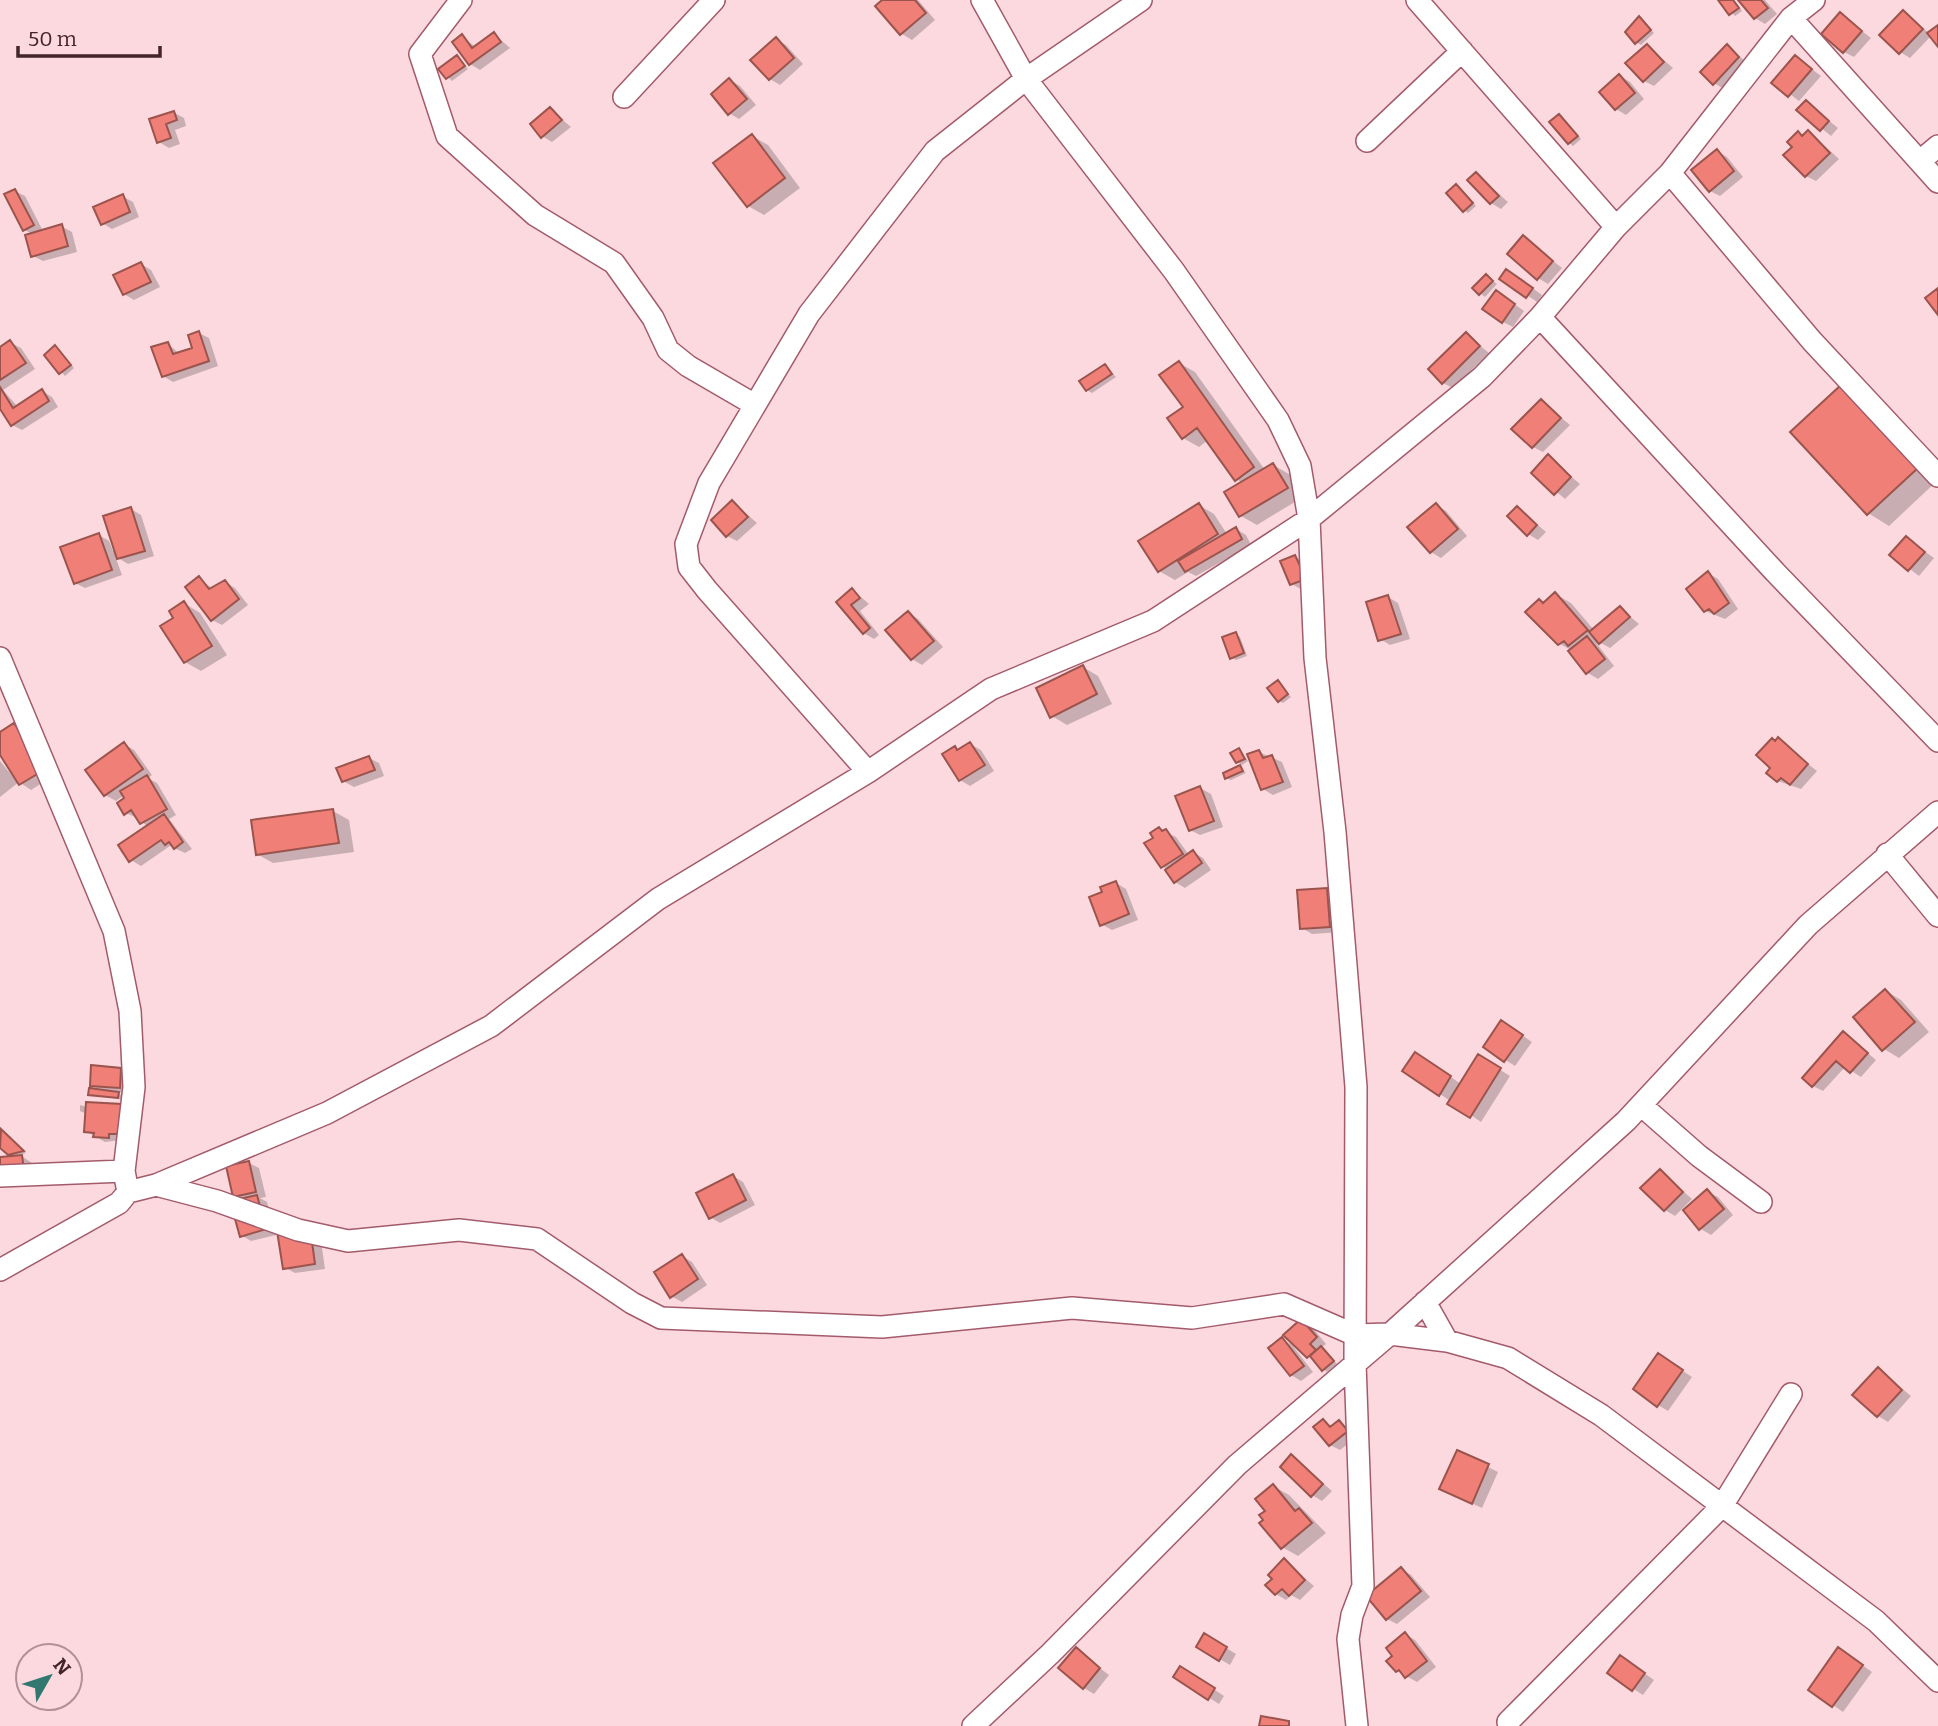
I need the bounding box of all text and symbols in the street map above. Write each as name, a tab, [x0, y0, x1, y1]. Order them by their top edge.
scale bar	[18, 14, 159, 58]
text: 50 m	[28, 26, 77, 52]
north arrow	[14, 1642, 84, 1712]
text: N	[48, 1654, 76, 1680]

